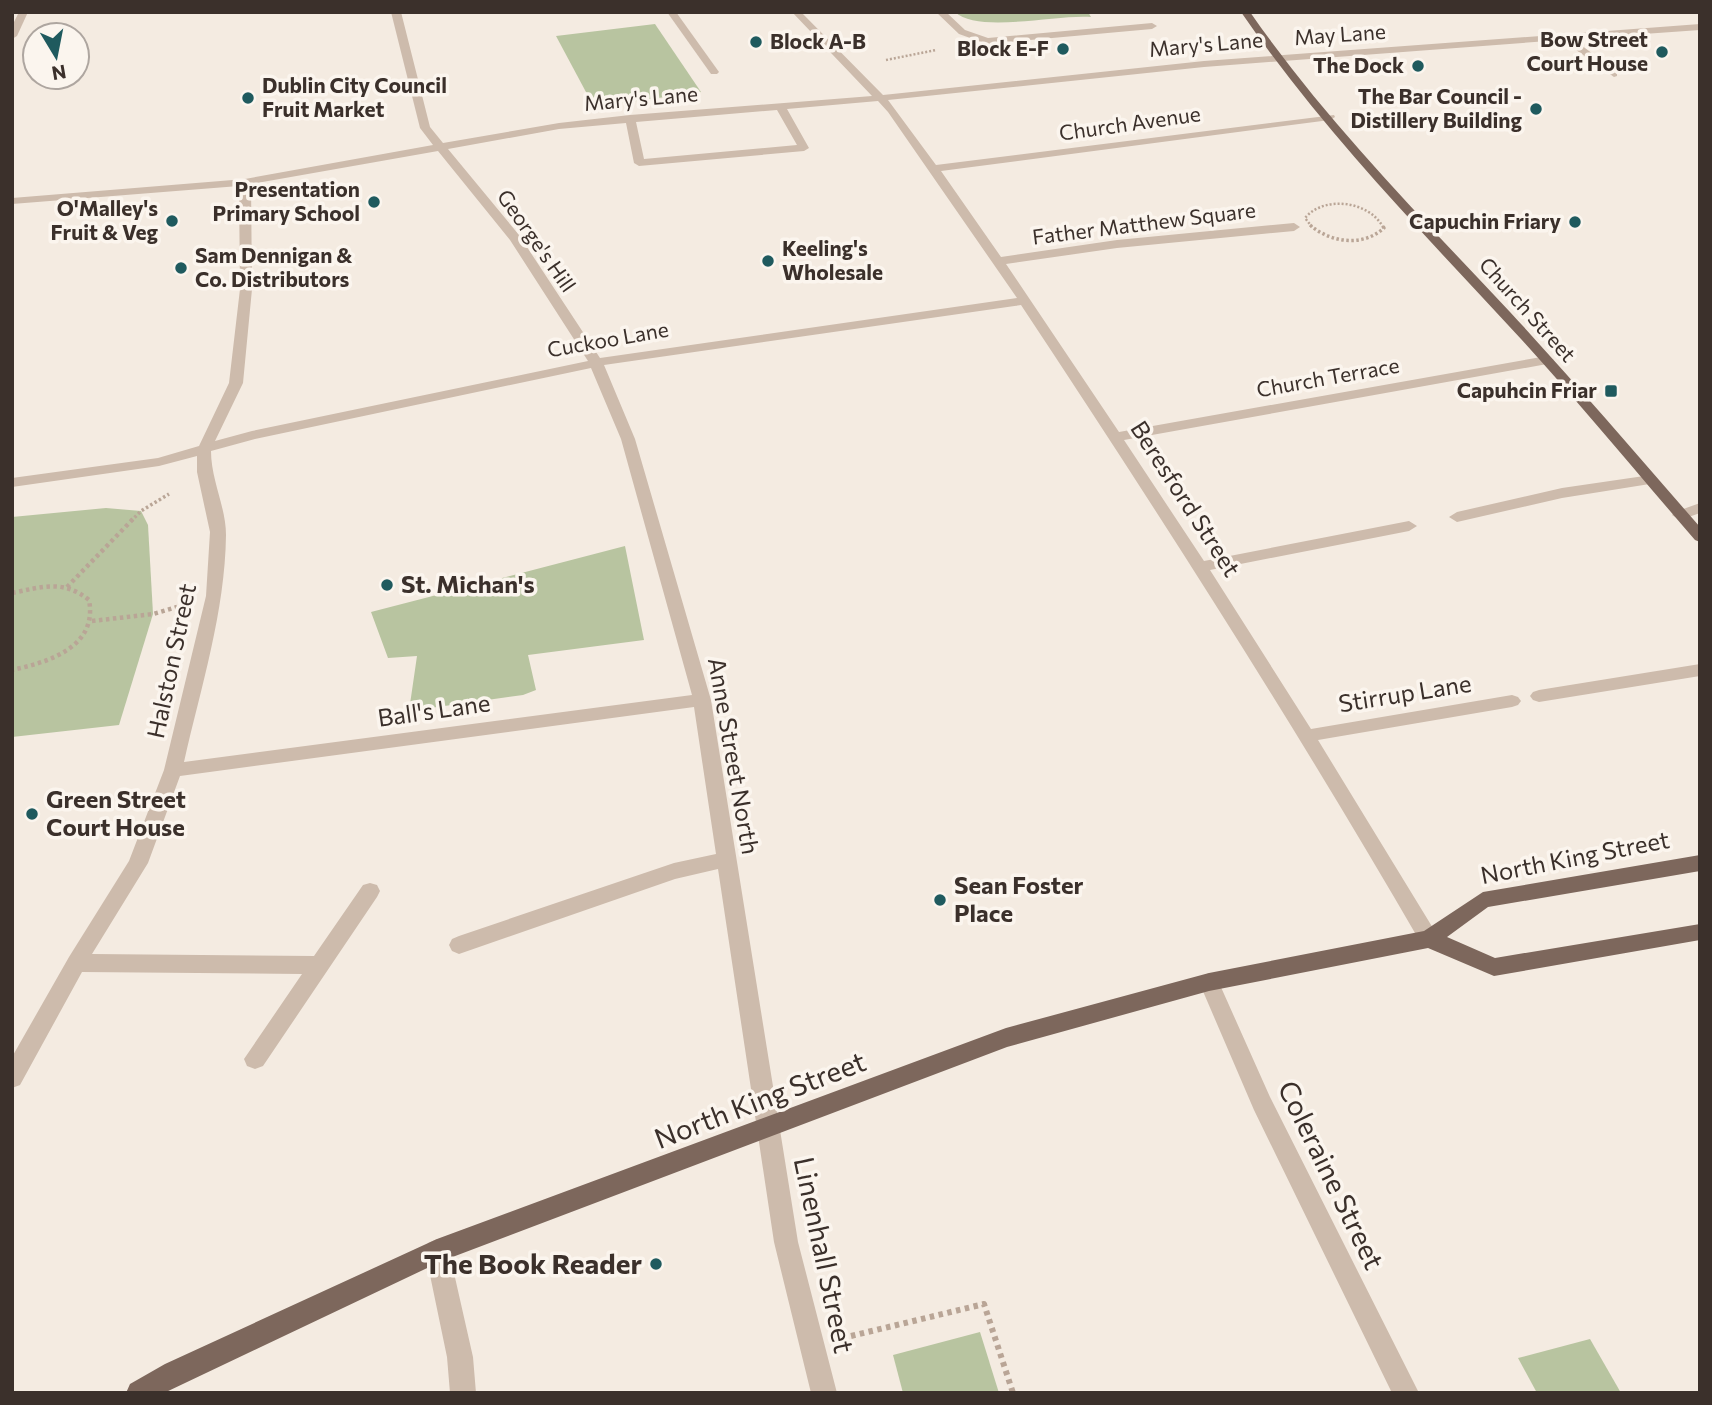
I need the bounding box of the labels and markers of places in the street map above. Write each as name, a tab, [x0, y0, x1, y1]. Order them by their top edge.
place label: Bow Street Court House	[1526, 26, 1648, 75]
place label: Block A-B	[770, 28, 866, 53]
marker: Block A-B	[748, 34, 764, 50]
place label: Block E-F	[957, 35, 1049, 60]
marker: Block E-F	[1055, 41, 1071, 57]
marker: Bow Street Court House	[1654, 44, 1670, 60]
place label: The Dock	[1313, 52, 1404, 77]
marker: The Dock	[1410, 58, 1426, 74]
place label: Dublin City Council Fruit Market	[262, 72, 447, 121]
place label: The Bar Council - Distillery Building	[1350, 83, 1522, 132]
marker: Dublin City Council Fruit Market	[240, 90, 256, 106]
marker: The Bar Council - Distillery Building	[1528, 101, 1544, 117]
place label: Presentation Primary School	[213, 176, 360, 225]
marker: Presentation Primary School	[366, 194, 382, 210]
place label: O'Malley's Fruit & Veg	[51, 195, 158, 244]
place label: Capuchin Friary	[1409, 208, 1561, 233]
marker: O'Malley's Fruit & Veg	[164, 213, 180, 229]
marker: Capuchin Friary	[1567, 214, 1583, 230]
place label: Keeling's Wholesale	[782, 235, 883, 284]
place label: Sam Dennigan & Co. Distributors	[195, 242, 352, 291]
marker: Keeling's Wholesale	[760, 253, 776, 269]
marker: Sam Dennigan & Co. Distributors	[173, 260, 189, 276]
place label: Capuhcin Friar	[1457, 377, 1597, 402]
marker: Capuhcin Friar	[1603, 383, 1619, 399]
place label: St. Michan's	[401, 569, 535, 598]
marker: St. Michan's	[379, 577, 395, 593]
place label: Green Street Court House	[46, 784, 186, 841]
marker: Green Street Court House	[24, 806, 40, 822]
place label: Sean Foster Place	[954, 870, 1084, 927]
marker: Sean Foster Place	[932, 892, 948, 908]
place label: The Book Reader	[424, 1246, 642, 1280]
marker: The Book Reader	[648, 1256, 664, 1272]

